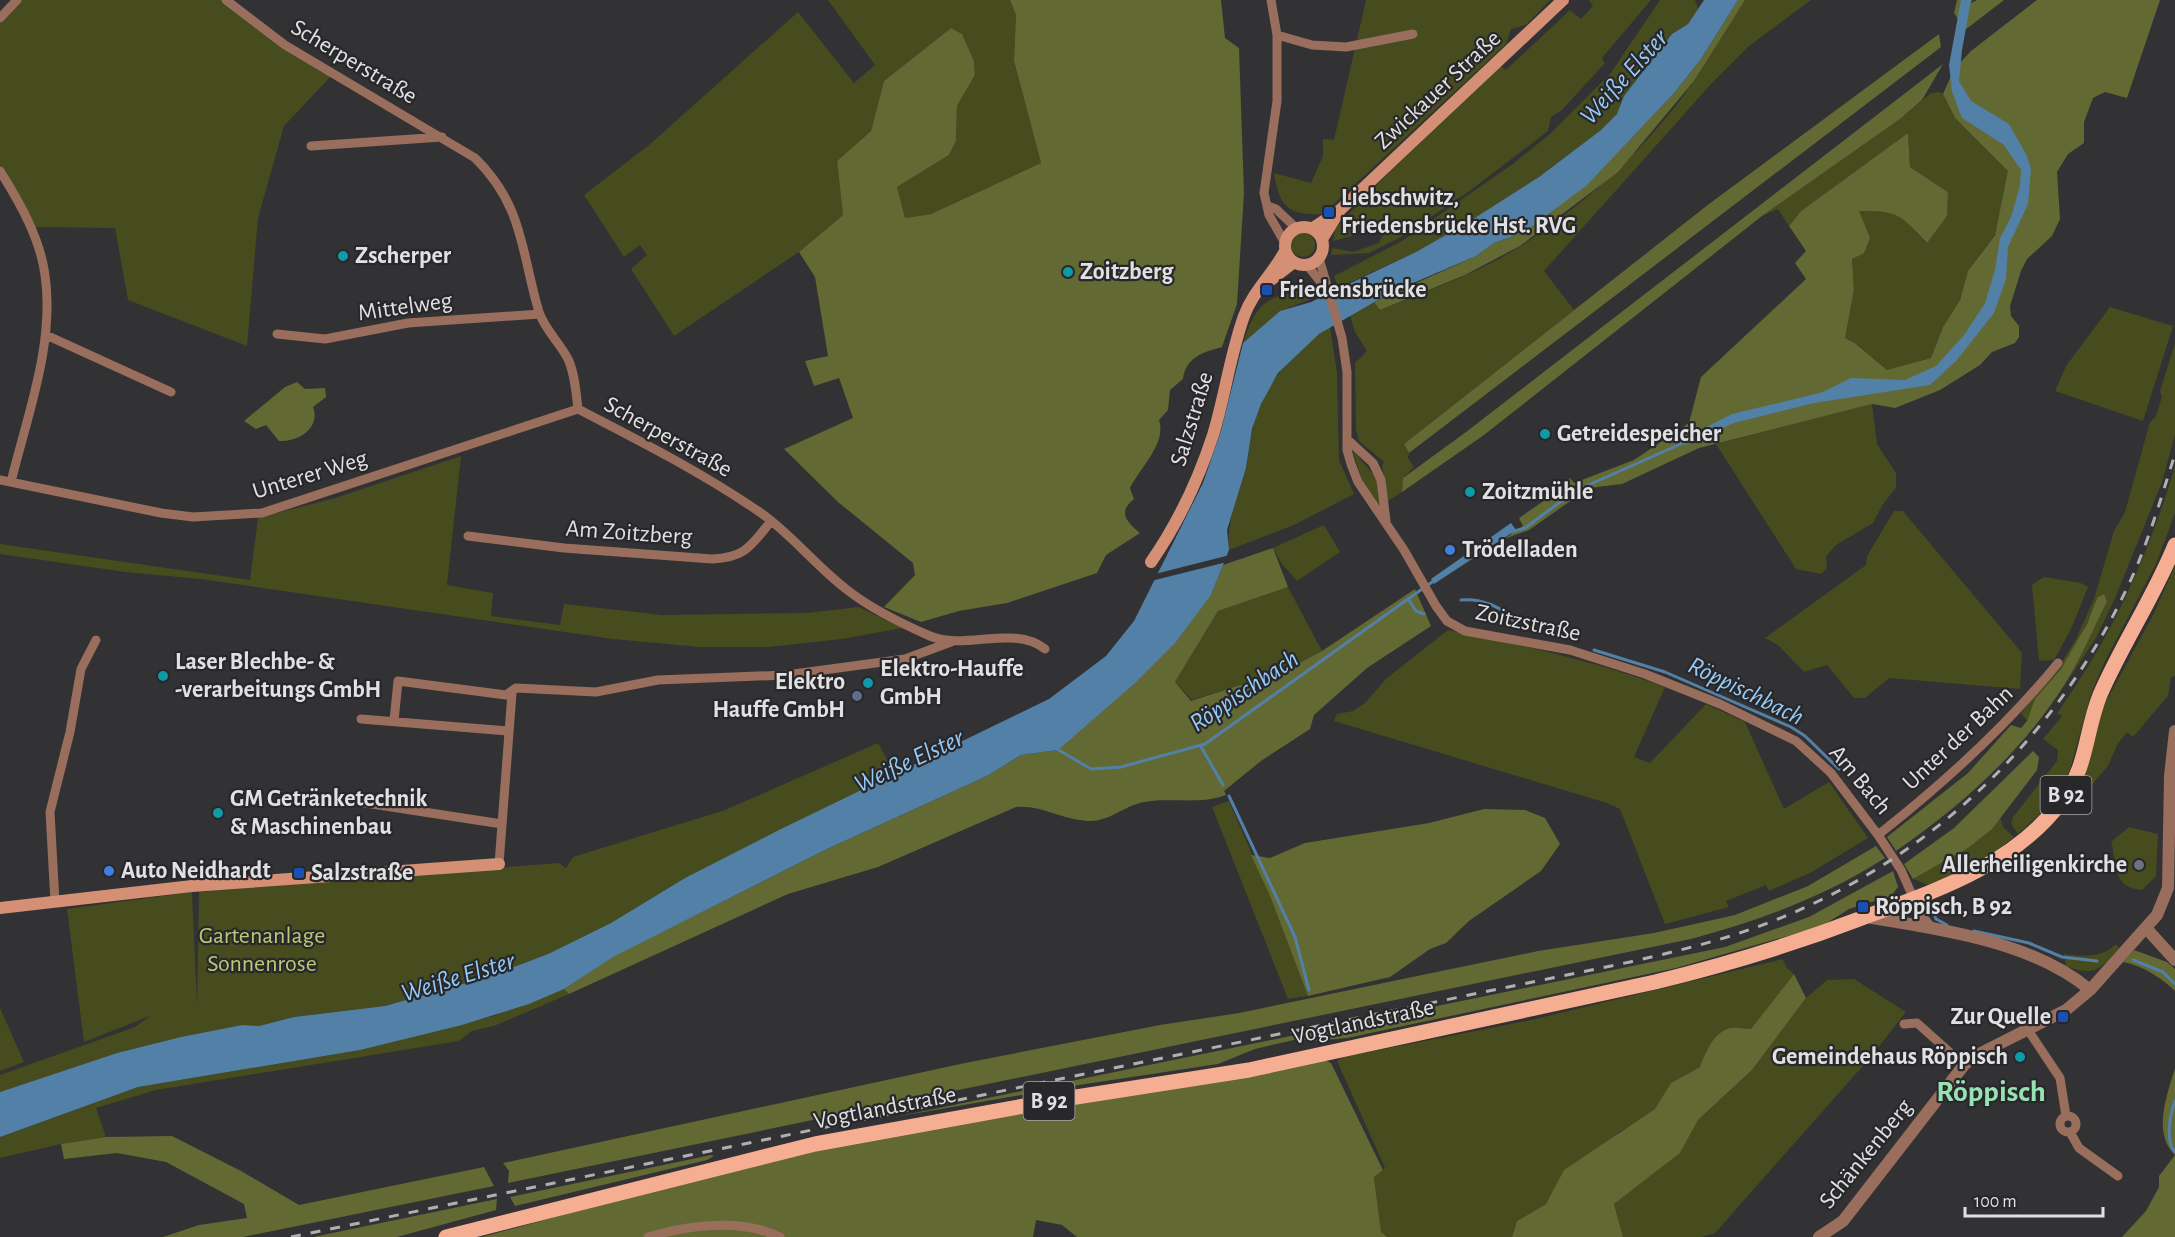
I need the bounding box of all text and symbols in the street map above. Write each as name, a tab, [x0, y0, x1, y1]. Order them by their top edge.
street label: Scherperstraße	[287, 15, 421, 109]
water label: Weiße Elster	[1575, 24, 1674, 129]
street label: Zwickauer Straße	[1371, 26, 1505, 154]
place label: Liebschwitz, Friedensbrücke Hst. RVG	[1341, 186, 1576, 238]
marker: Liebschwitz, Friedensbrücke Hst. RVG	[1322, 205, 1336, 219]
place label: Zscherper	[355, 244, 452, 268]
marker: Zscherper	[336, 249, 350, 263]
place label: Zoitzberg	[1080, 260, 1174, 284]
marker: Zoitzberg	[1061, 265, 1075, 279]
place label: Friedensbrücke	[1279, 278, 1427, 302]
marker: Friedensbrücke	[1260, 283, 1274, 297]
street label: Mittelweg	[356, 288, 454, 325]
street label: Salzstraße	[1166, 369, 1218, 469]
street label: Scherperstraße	[600, 392, 736, 482]
place label: Getreidespeicher	[1557, 422, 1722, 446]
marker: Getreidespeicher	[1538, 427, 1552, 441]
street label: Unterer Weg	[250, 446, 371, 504]
place label: Zoitzmühle	[1482, 480, 1593, 504]
marker: Zoitzmühle	[1463, 485, 1477, 499]
street label: Am Zoitzberg	[565, 517, 693, 549]
place label: Trödelladen	[1462, 538, 1578, 562]
marker: Trödelladen	[1443, 543, 1457, 557]
street label: Zoitzstraße	[1473, 600, 1583, 646]
water label: Röppischbach	[1185, 645, 1303, 737]
place label: Laser Blechbe- & -verarbeitungs GmbH	[175, 650, 381, 702]
water label: Röppischbach	[1684, 652, 1808, 730]
place label: Elektro-Hauffe GmbH	[880, 657, 1024, 709]
marker: Laser Blechbe- & -verarbeitungs GmbH	[156, 669, 170, 683]
place label: Elektro Hauffe GmbH	[712, 670, 845, 722]
marker: Elektro-Hauffe GmbH	[861, 676, 875, 690]
street label: Unter der Bahn	[1898, 681, 2018, 795]
marker: Elektro Hauffe GmbH	[850, 689, 864, 703]
water label: Weiße Elster	[850, 724, 969, 798]
street label: Am Bach	[1824, 741, 1896, 819]
road number: B 92	[2040, 776, 2092, 814]
place label: GM Getränketechnik & Maschinenbau	[230, 787, 428, 839]
marker: GM Getränketechnik & Maschinenbau	[211, 806, 225, 820]
place label: Allerheiligenkirche	[1942, 853, 2127, 877]
marker: Allerheiligenkirche	[2132, 858, 2146, 872]
place label: Auto Neidhardt	[121, 859, 271, 883]
place label: Salzstraße	[311, 861, 413, 885]
marker: Auto Neidhardt	[102, 864, 116, 878]
marker: Salzstraße	[292, 866, 306, 880]
place label: Röppisch, B 92	[1875, 895, 2012, 919]
marker: Röppisch, B 92	[1856, 900, 1870, 914]
park label: Gartenanlage Sonnenrose	[199, 924, 325, 976]
water label: Weiße Elster	[398, 947, 519, 1007]
street label: Vogtlandstraße	[1290, 995, 1436, 1049]
place label: Zur Quelle	[1951, 1005, 2051, 1029]
marker: Zur Quelle	[2056, 1010, 2070, 1024]
place label: Gemeindehaus Röppisch	[1772, 1045, 2008, 1069]
marker: Gemeindehaus Röppisch	[2013, 1050, 2027, 1064]
district label: Röppisch	[1936, 1077, 2046, 1107]
street label: Vogtlandstraße	[812, 1082, 958, 1134]
road number: B 92	[1024, 1082, 1074, 1120]
street label: Schänkenberg	[1815, 1095, 1917, 1213]
scale bar	[1965, 1180, 2103, 1218]
text: 100 m	[1974, 1193, 2017, 1211]

